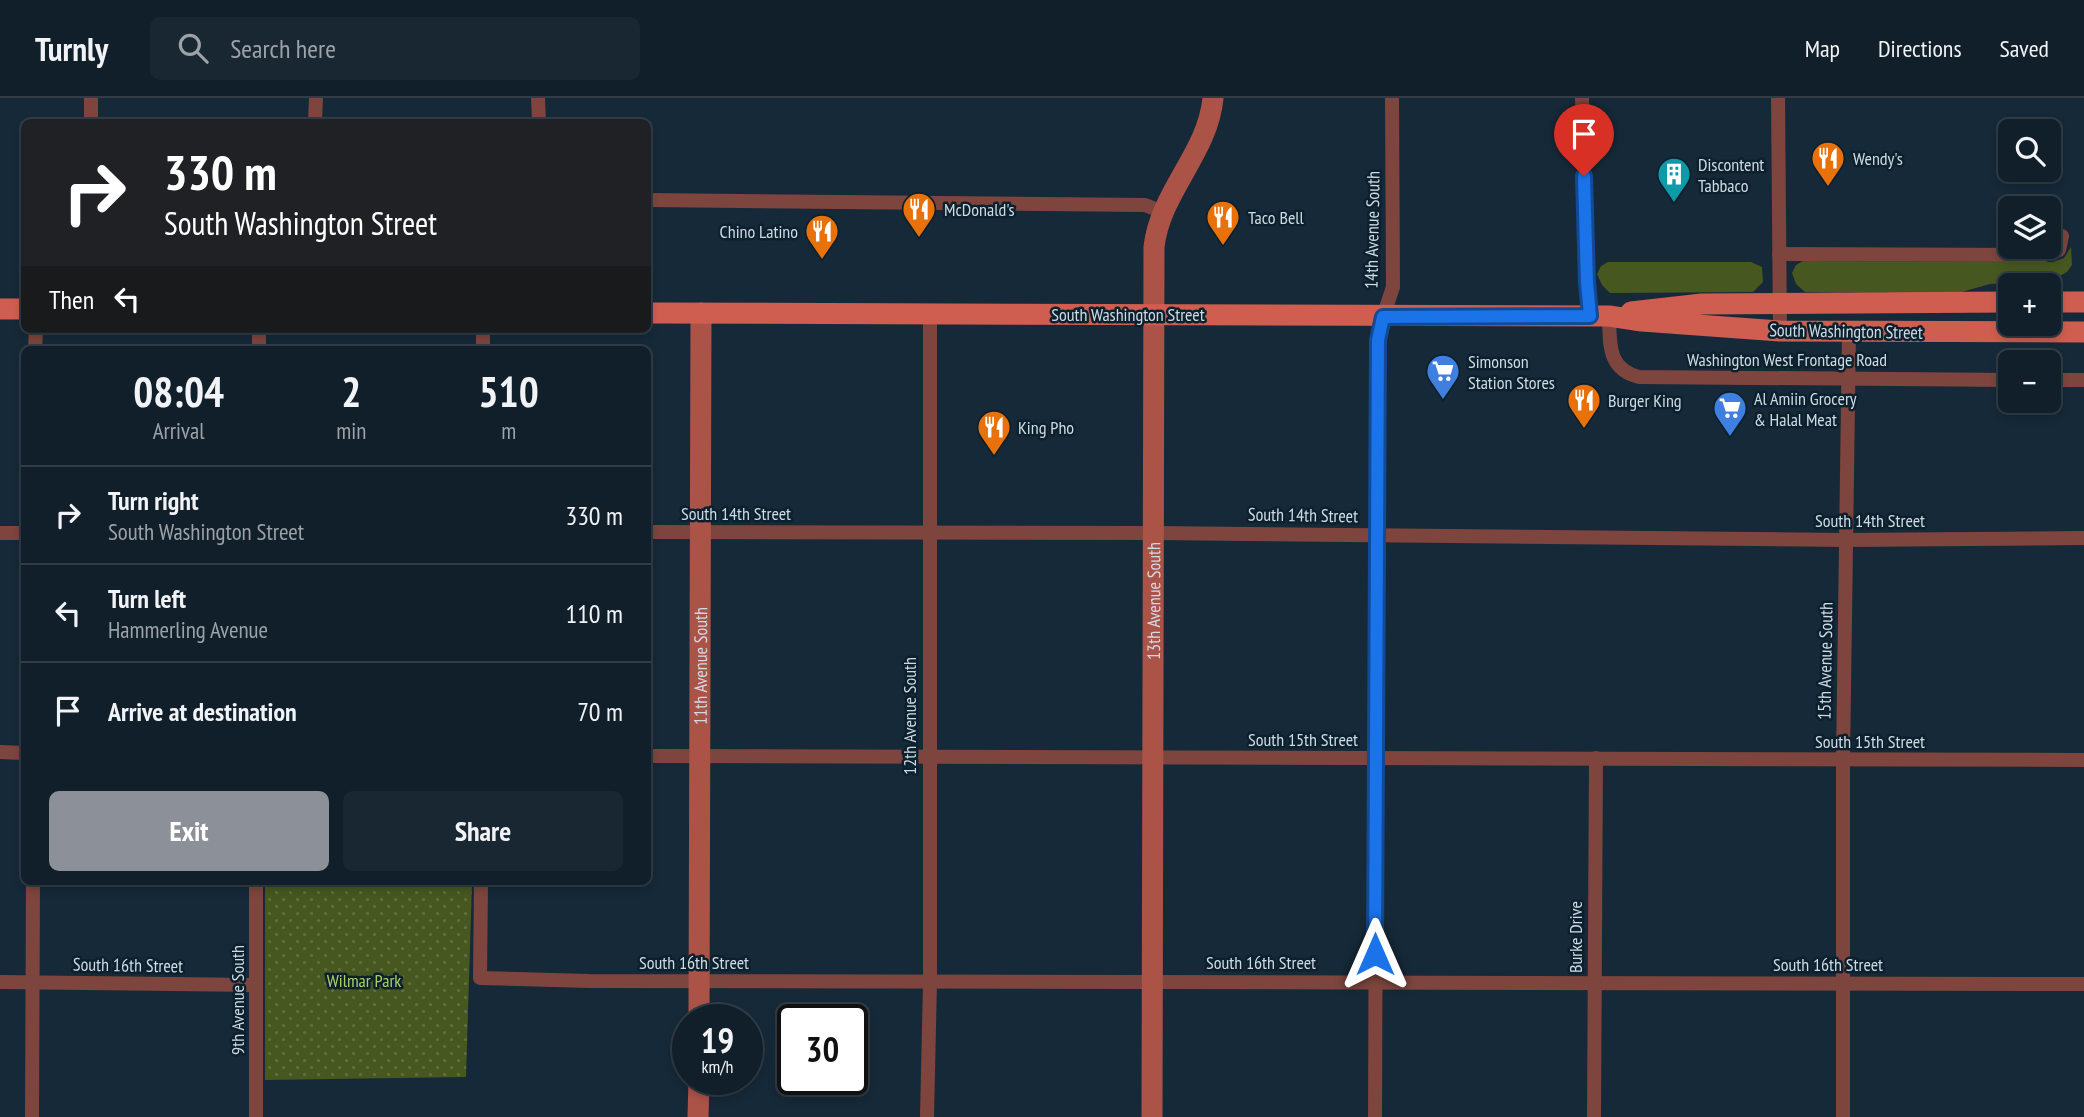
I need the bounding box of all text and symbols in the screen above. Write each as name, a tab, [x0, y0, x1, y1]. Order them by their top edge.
search box	[150, 17, 640, 80]
text: Turnly	[35, 27, 108, 70]
icon: search	[174, 29, 212, 67]
text: Search here	[230, 32, 336, 65]
text: Map	[1805, 33, 1840, 64]
text: Directions	[1878, 33, 1962, 64]
text: Saved	[2000, 33, 2049, 64]
pin	[1554, 104, 1614, 176]
icon: arrive	[1565, 115, 1603, 153]
map controls	[1998, 119, 2061, 413]
button: search	[1998, 119, 2061, 182]
restaurant icon: Wendy's	[1809, 139, 1847, 188]
text: 330 m	[164, 140, 277, 204]
icon: right	[49, 147, 140, 238]
place label: Wendy's	[1853, 147, 1903, 170]
place label: Discontent Tabbaco	[1698, 153, 1764, 197]
building icon: Discontent Tabbaco	[1655, 155, 1693, 204]
street label: 14th Avenue South	[1359, 171, 1385, 289]
restaurant icon: McDonald's	[900, 190, 938, 239]
button: layers	[1998, 196, 2061, 259]
place label: McDonald's	[944, 198, 1015, 221]
restaurant icon: Taco Bell	[1204, 198, 1242, 247]
text: South Washington Street	[164, 202, 437, 244]
place label: Taco Bell	[1248, 206, 1305, 229]
restaurant icon: Chino Latino	[803, 212, 841, 261]
place label: Chino Latino	[719, 220, 798, 243]
button: +	[1998, 273, 2061, 336]
icon: left	[108, 280, 146, 318]
text: Then	[49, 283, 94, 316]
street label: South Washington Street	[1051, 303, 1205, 326]
street label: South Washington Street	[1769, 318, 1923, 344]
street label: Washington West Frontage Road	[1687, 348, 1887, 371]
place label: Simonson Station Stores	[1468, 350, 1555, 394]
button: −	[1998, 350, 2061, 413]
supermarket icon: Simonson Station Stores	[1424, 352, 1462, 401]
text: 08:04	[133, 364, 224, 419]
text: 2	[341, 364, 361, 419]
text: 510	[479, 364, 539, 419]
restaurant icon: Burger King	[1565, 381, 1603, 430]
place label: Al Amiin Grocery & Halal Meat	[1754, 387, 1857, 431]
place label: Burger King	[1608, 389, 1682, 412]
supermarket icon: Al Amiin Grocery & Halal Meat	[1711, 389, 1749, 438]
restaurant icon: King Pho	[975, 408, 1013, 457]
text: Arrival	[153, 416, 205, 445]
text: min	[336, 416, 366, 445]
text: m	[501, 416, 516, 445]
place label: King Pho	[1018, 416, 1074, 439]
text: Turn right	[108, 484, 199, 517]
icon: right	[49, 496, 87, 534]
text: 330 m	[565, 499, 623, 532]
street label: South 14th Street	[681, 502, 791, 525]
street label: South 14th Street	[1248, 503, 1358, 527]
street label: South 14th Street	[1815, 509, 1925, 532]
text: South Washington Street	[108, 517, 304, 546]
street label: 13th Avenue South	[1142, 542, 1165, 660]
text: Turn left	[108, 582, 186, 615]
icon: left	[49, 594, 87, 632]
text: 110 m	[565, 597, 623, 630]
street label: 15th Avenue South	[1812, 602, 1838, 720]
street label: 11th Avenue South	[688, 607, 712, 725]
text: Hammerling Avenue	[108, 615, 268, 644]
street label: 12th Avenue South	[898, 657, 921, 775]
icon: arrive	[49, 692, 87, 730]
text: Arrive at destination	[108, 695, 297, 728]
text: 70 m	[577, 695, 623, 728]
street label: South 15th Street	[1248, 728, 1358, 751]
street label: South 15th Street	[1815, 730, 1925, 753]
button: Exit	[49, 791, 329, 871]
button: Share	[343, 791, 623, 871]
street label: Burke Drive	[1564, 901, 1587, 973]
position arrow	[1338, 917, 1412, 991]
street label: 9th Avenue South	[226, 945, 249, 1055]
street label: South 16th Street	[639, 951, 749, 974]
street label: South 16th Street	[1206, 951, 1316, 974]
street label: South 16th Street	[73, 953, 183, 977]
street label: South 16th Street	[1773, 953, 1883, 976]
park label: Wilmar Park	[327, 969, 401, 992]
speed limit sign: 30	[777, 1004, 868, 1095]
text: 19	[701, 1017, 734, 1063]
text: km/h	[702, 1055, 733, 1078]

